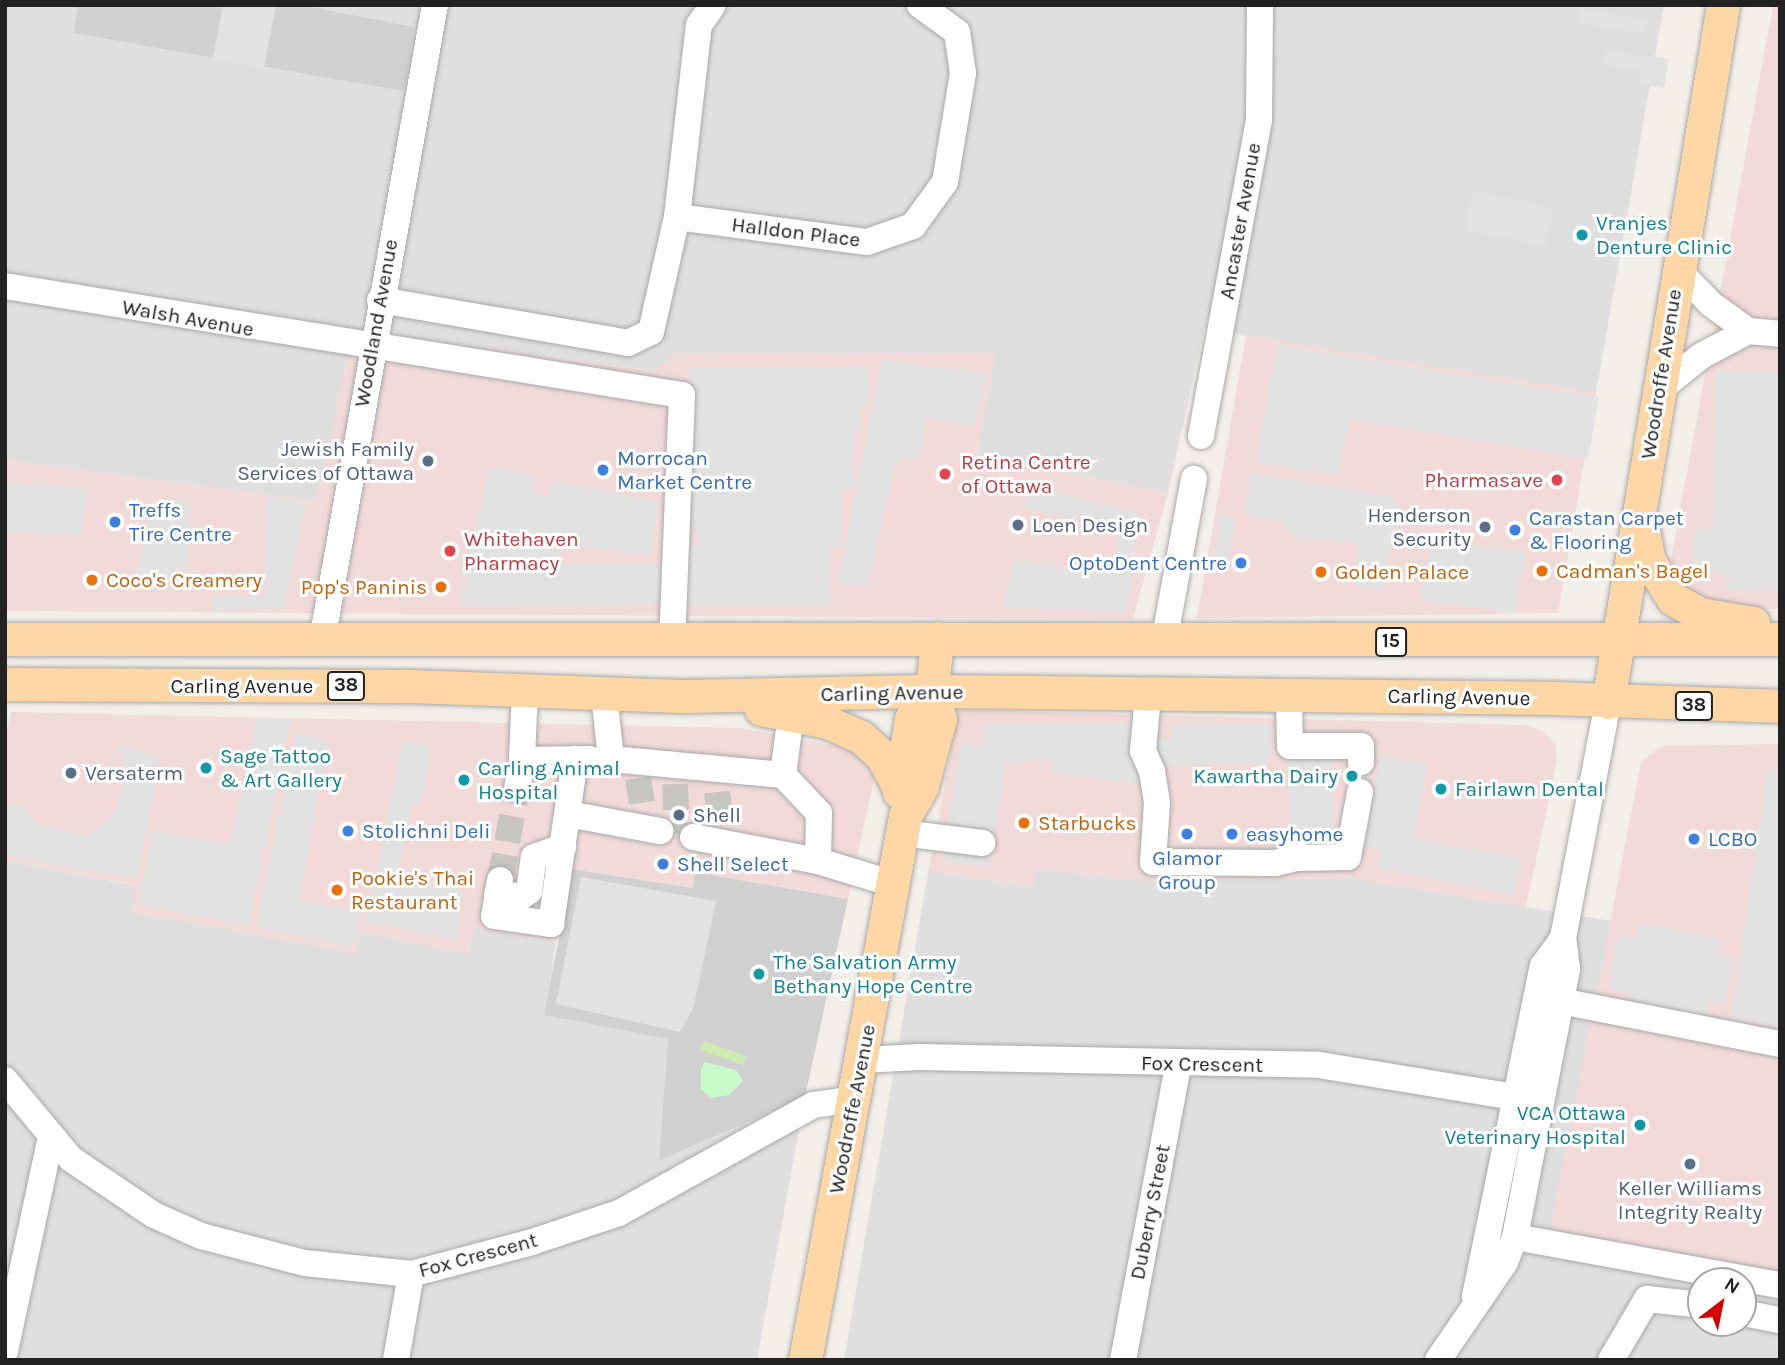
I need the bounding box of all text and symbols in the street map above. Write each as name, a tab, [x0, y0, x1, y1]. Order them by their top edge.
street label: Ancaster Avenue	[1214, 141, 1266, 301]
place label: Vranjes Denture Clinic	[1596, 210, 1732, 260]
street label: Halldon Place	[730, 212, 862, 252]
marker: Vranjes Denture Clinic	[1574, 227, 1590, 243]
street label: Woodland Avenue	[349, 237, 403, 409]
street label: Woodroffe Avenue	[1635, 287, 1687, 461]
street label: Walsh Avenue	[120, 294, 256, 342]
place label: Jewish Family Services of Ottawa	[237, 436, 414, 486]
place label: Morrocan Market Centre	[617, 445, 752, 495]
place label: Retina Centre of Ottawa	[961, 449, 1091, 499]
marker: Jewish Family Services of Ottawa	[420, 453, 436, 469]
marker: Morrocan Market Centre	[595, 462, 611, 478]
marker: Retina Centre of Ottawa	[935, 464, 955, 484]
place label: Pharmasave	[1424, 467, 1543, 493]
marker: Pharmasave	[1549, 472, 1565, 488]
place label: Treffs Tire Centre	[129, 497, 232, 547]
place label: Henderson Security	[1368, 502, 1471, 552]
place label: Carastan Carpet & Flooring	[1529, 505, 1684, 555]
place label: Loen Design	[1032, 512, 1148, 538]
marker: Treffs Tire Centre	[107, 514, 123, 530]
marker: Loen Design	[1010, 517, 1026, 533]
marker: Henderson Security	[1477, 519, 1493, 535]
marker: Carastan Carpet & Flooring	[1507, 522, 1523, 538]
place label: Whitehaven Pharmacy	[464, 526, 579, 576]
marker: Whitehaven Pharmacy	[442, 543, 458, 559]
place label: OptoDent Centre	[1069, 550, 1227, 576]
marker: OptoDent Centre	[1233, 555, 1249, 571]
place label: Cadman's Bagel	[1556, 558, 1709, 584]
place label: Golden Palace	[1335, 559, 1469, 585]
marker: Cadman's Bagel	[1534, 563, 1550, 579]
marker: Golden Palace	[1313, 564, 1329, 580]
place label: Coco's Creamery	[106, 567, 262, 593]
marker: Coco's Creamery	[84, 572, 100, 588]
place label: Pop's Paninis	[301, 574, 427, 600]
marker: Pop's Paninis	[433, 579, 449, 595]
road number: 15	[1374, 626, 1408, 657]
road number: 38	[327, 670, 365, 702]
street label: Carling Avenue	[171, 673, 313, 699]
street label: Carling Avenue	[820, 679, 964, 707]
street label: Carling Avenue	[1387, 683, 1531, 711]
road number: 38	[1675, 691, 1713, 722]
place label: Sage Tattoo & Art Gallery	[220, 743, 342, 793]
place label: Carling Animal Hospital	[478, 755, 620, 805]
place label: Versaterm	[85, 760, 183, 786]
marker: Sage Tattoo & Art Gallery	[198, 760, 214, 776]
place label: Kawartha Dairy	[1193, 763, 1338, 789]
marker: Versaterm	[63, 765, 79, 781]
marker: Kawartha Dairy	[1344, 768, 1360, 784]
marker: Carling Animal Hospital	[456, 772, 472, 788]
place label: Fairlawn Dental	[1455, 776, 1604, 802]
marker: Fairlawn Dental	[1433, 781, 1449, 797]
place label: Shell	[693, 802, 741, 828]
marker: Shell	[671, 807, 687, 823]
place label: Starbucks	[1038, 810, 1137, 836]
marker: Starbucks	[1016, 815, 1032, 831]
place label: Stolichni Deli	[362, 818, 490, 844]
place label: easyhome	[1246, 821, 1343, 847]
marker: Stolichni Deli	[340, 823, 356, 839]
marker: Glamor Group	[1179, 826, 1195, 842]
marker: easyhome	[1224, 826, 1240, 842]
place label: LCBO	[1708, 826, 1757, 852]
marker: LCBO	[1686, 831, 1702, 847]
place label: Glamor Group	[1152, 845, 1222, 895]
place label: Shell Select	[677, 851, 789, 877]
marker: Shell Select	[655, 856, 671, 872]
place label: Pookie's Thai Restaurant	[351, 865, 474, 915]
marker: Pookie's Thai Restaurant	[329, 882, 345, 898]
place label: The Salvation Army Bethany Hope Centre	[773, 949, 973, 999]
marker: The Salvation Army Bethany Hope Centre	[751, 966, 767, 982]
street label: Woodroffe Avenue	[823, 1022, 881, 1196]
street label: Fox Crescent	[1141, 1050, 1263, 1078]
place label: VCA Ottawa Veterinary Hospital	[1445, 1100, 1626, 1150]
marker: VCA Ottawa Veterinary Hospital	[1632, 1117, 1648, 1133]
street label: Duberry Street	[1125, 1142, 1175, 1282]
marker: Keller Williams Integrity Realty	[1682, 1156, 1698, 1172]
place label: Keller Williams Integrity Realty	[1618, 1175, 1762, 1225]
street label: Fox Crescent	[416, 1227, 540, 1283]
north arrow	[1687, 1267, 1757, 1337]
text: N	[1720, 1273, 1744, 1299]

